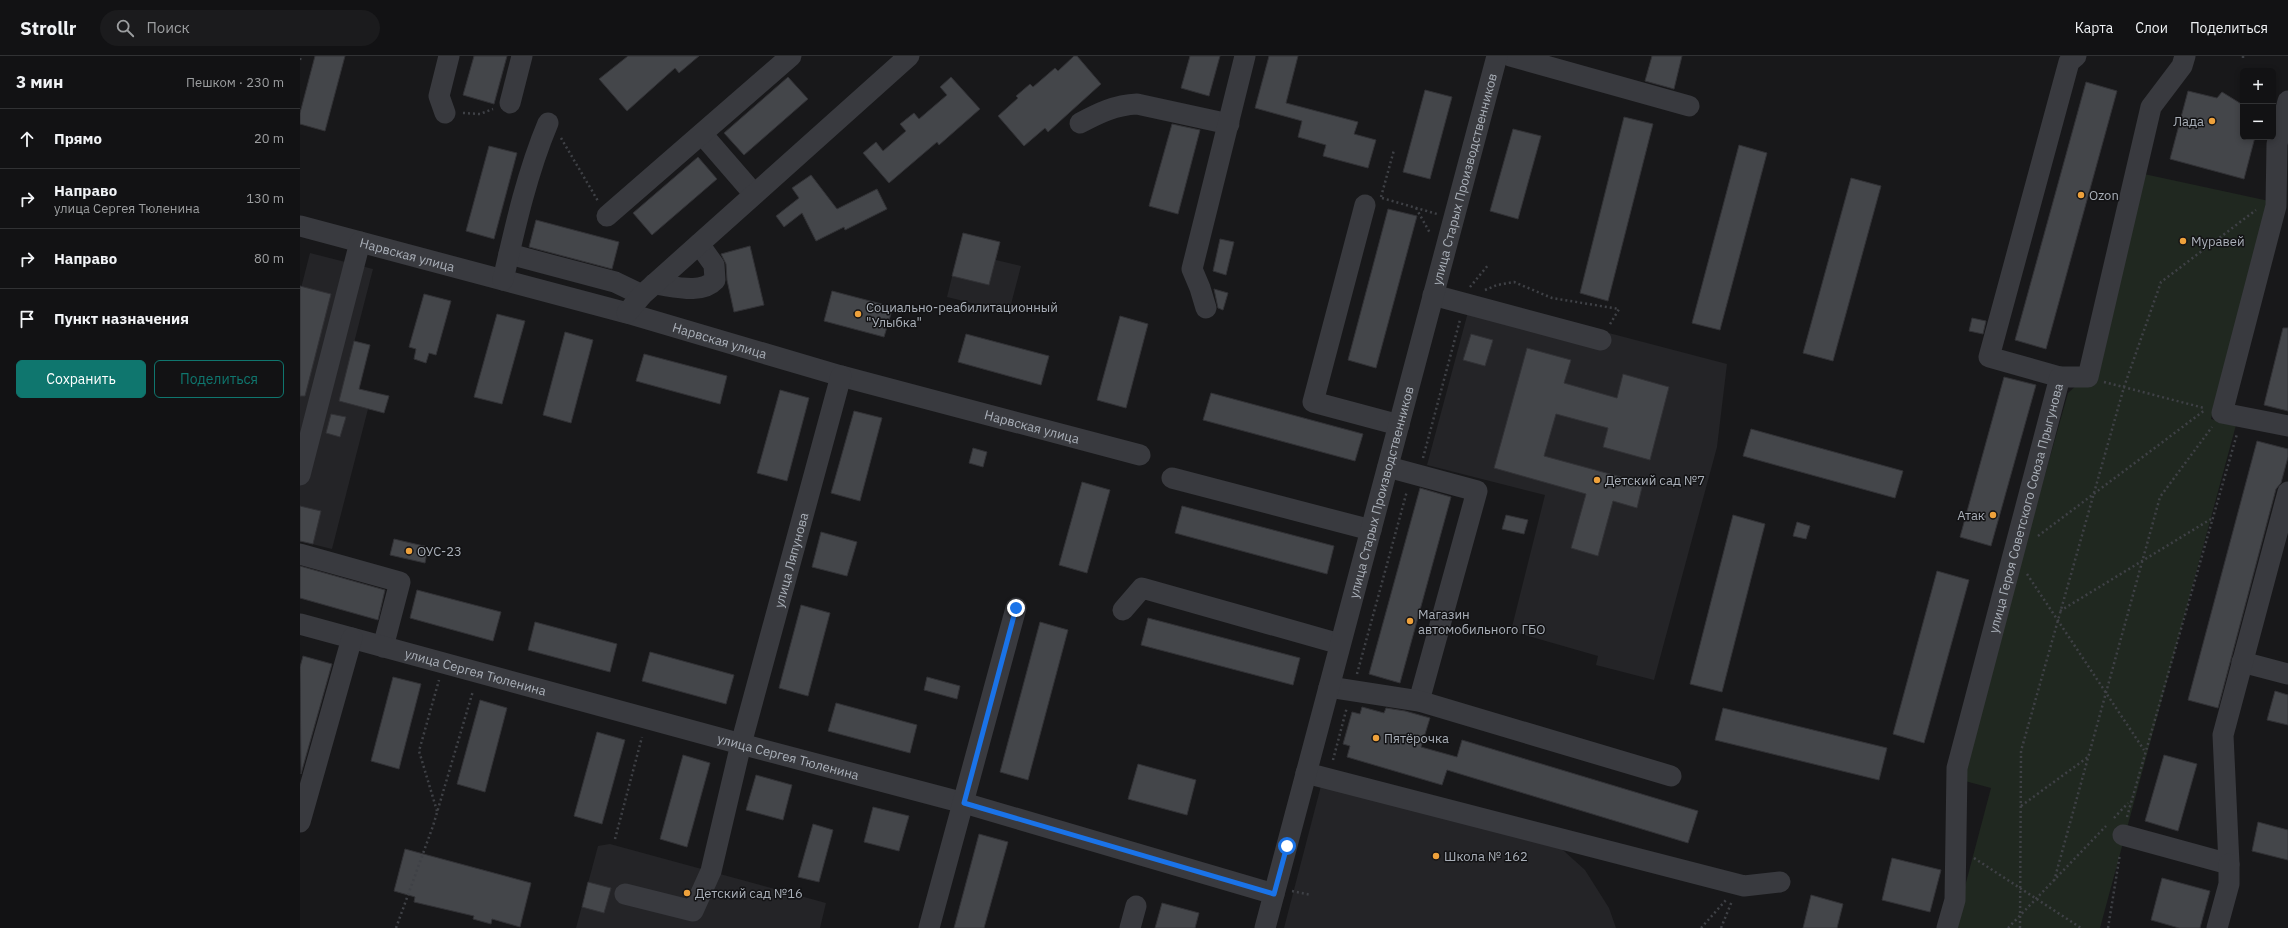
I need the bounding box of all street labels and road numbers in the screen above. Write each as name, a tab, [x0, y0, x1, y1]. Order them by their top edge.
street label: улица Старых Производственников	[1428, 71, 1501, 287]
street label: Нарвская улица	[358, 234, 457, 276]
street label: Нарвская улица	[670, 319, 769, 363]
street label: улица Героя Советского Союза Прыгунова	[1985, 381, 2067, 635]
street label: улица Старых Производственников	[1345, 384, 1418, 600]
street label: Нарвская улица	[983, 406, 1081, 448]
street label: улица Ляпунова	[770, 511, 813, 610]
street label: улица Сергея Тюленина	[403, 645, 548, 700]
street label: улица Сергея Тюленина	[715, 730, 861, 784]

